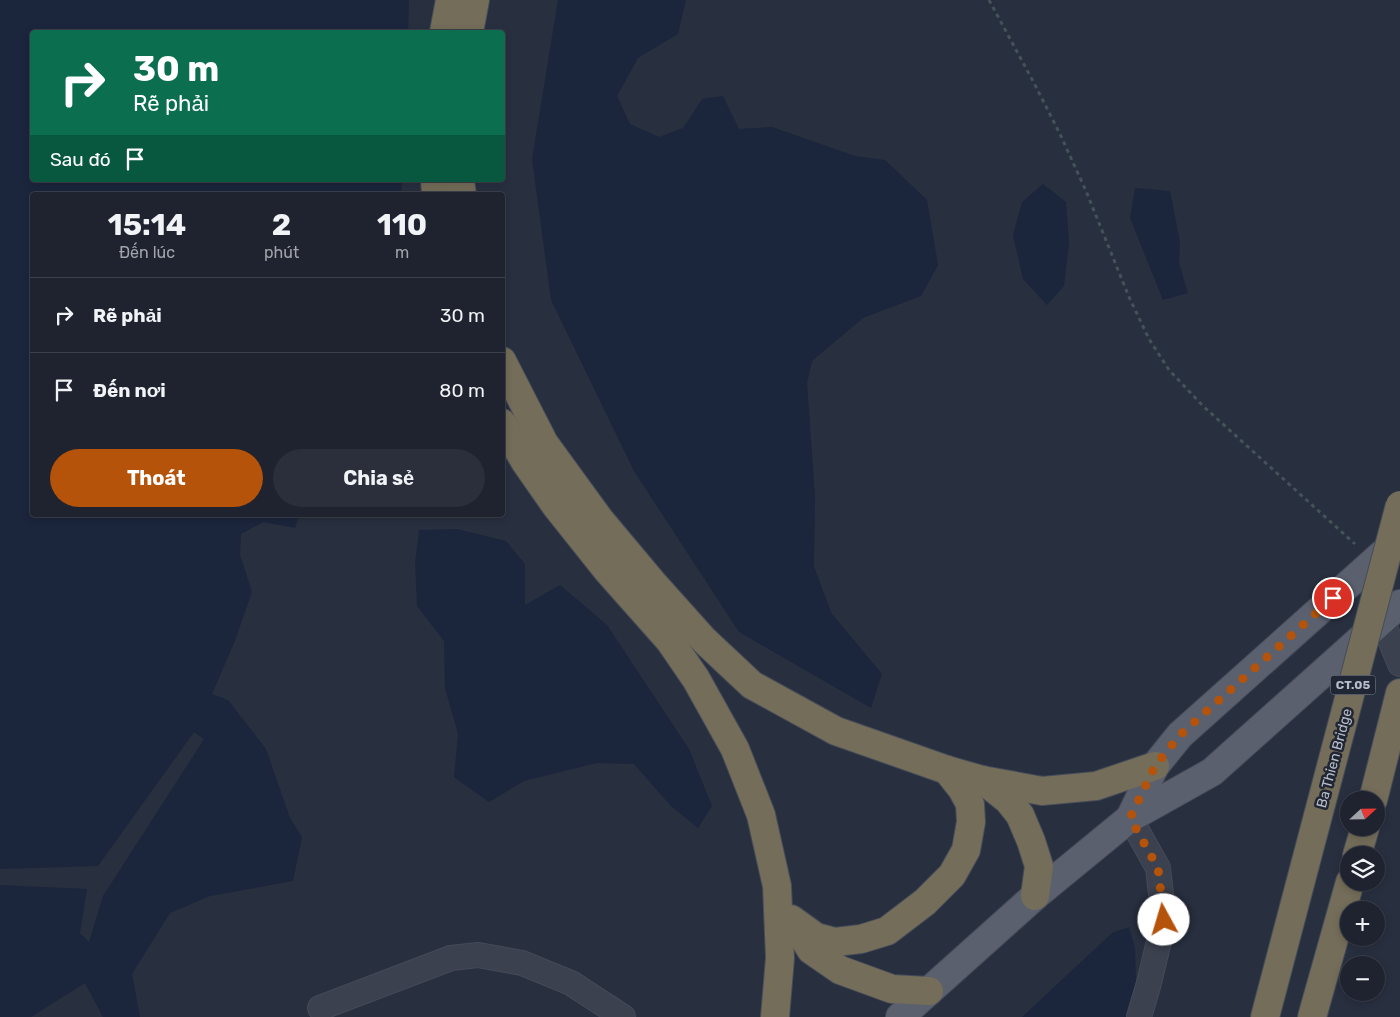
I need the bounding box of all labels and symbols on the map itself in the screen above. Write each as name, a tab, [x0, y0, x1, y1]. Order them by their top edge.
pin	[1312, 577, 1354, 619]
road number: CT.05	[1330, 676, 1376, 694]
street label: Ba Thien Bridge	[1313, 706, 1356, 810]
north arrow	[1340, 791, 1385, 836]
position arrow	[1137, 893, 1189, 945]

